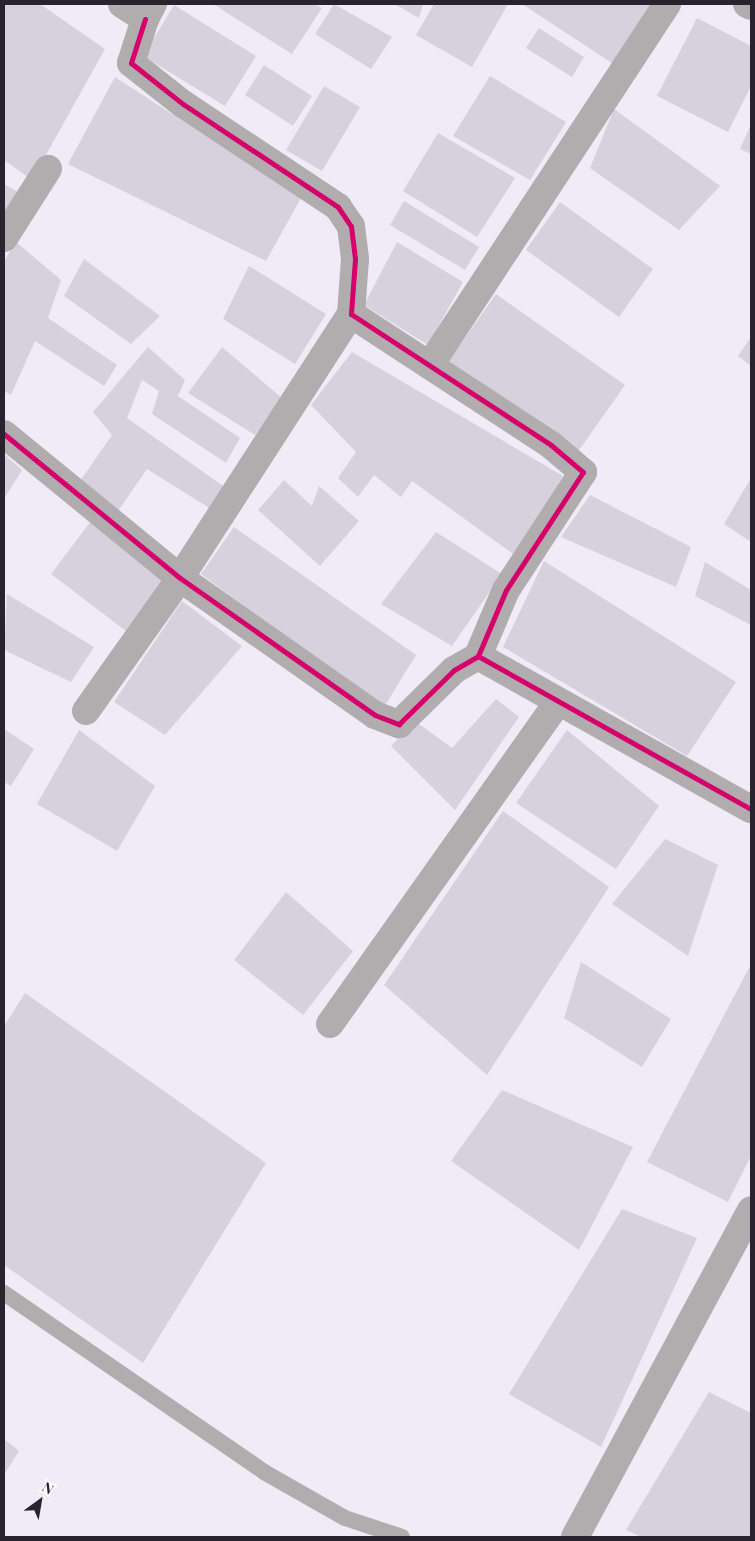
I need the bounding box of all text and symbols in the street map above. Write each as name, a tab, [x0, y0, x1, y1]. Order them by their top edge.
north arrow	[15, 1476, 65, 1526]
text: N	[39, 1477, 58, 1499]

